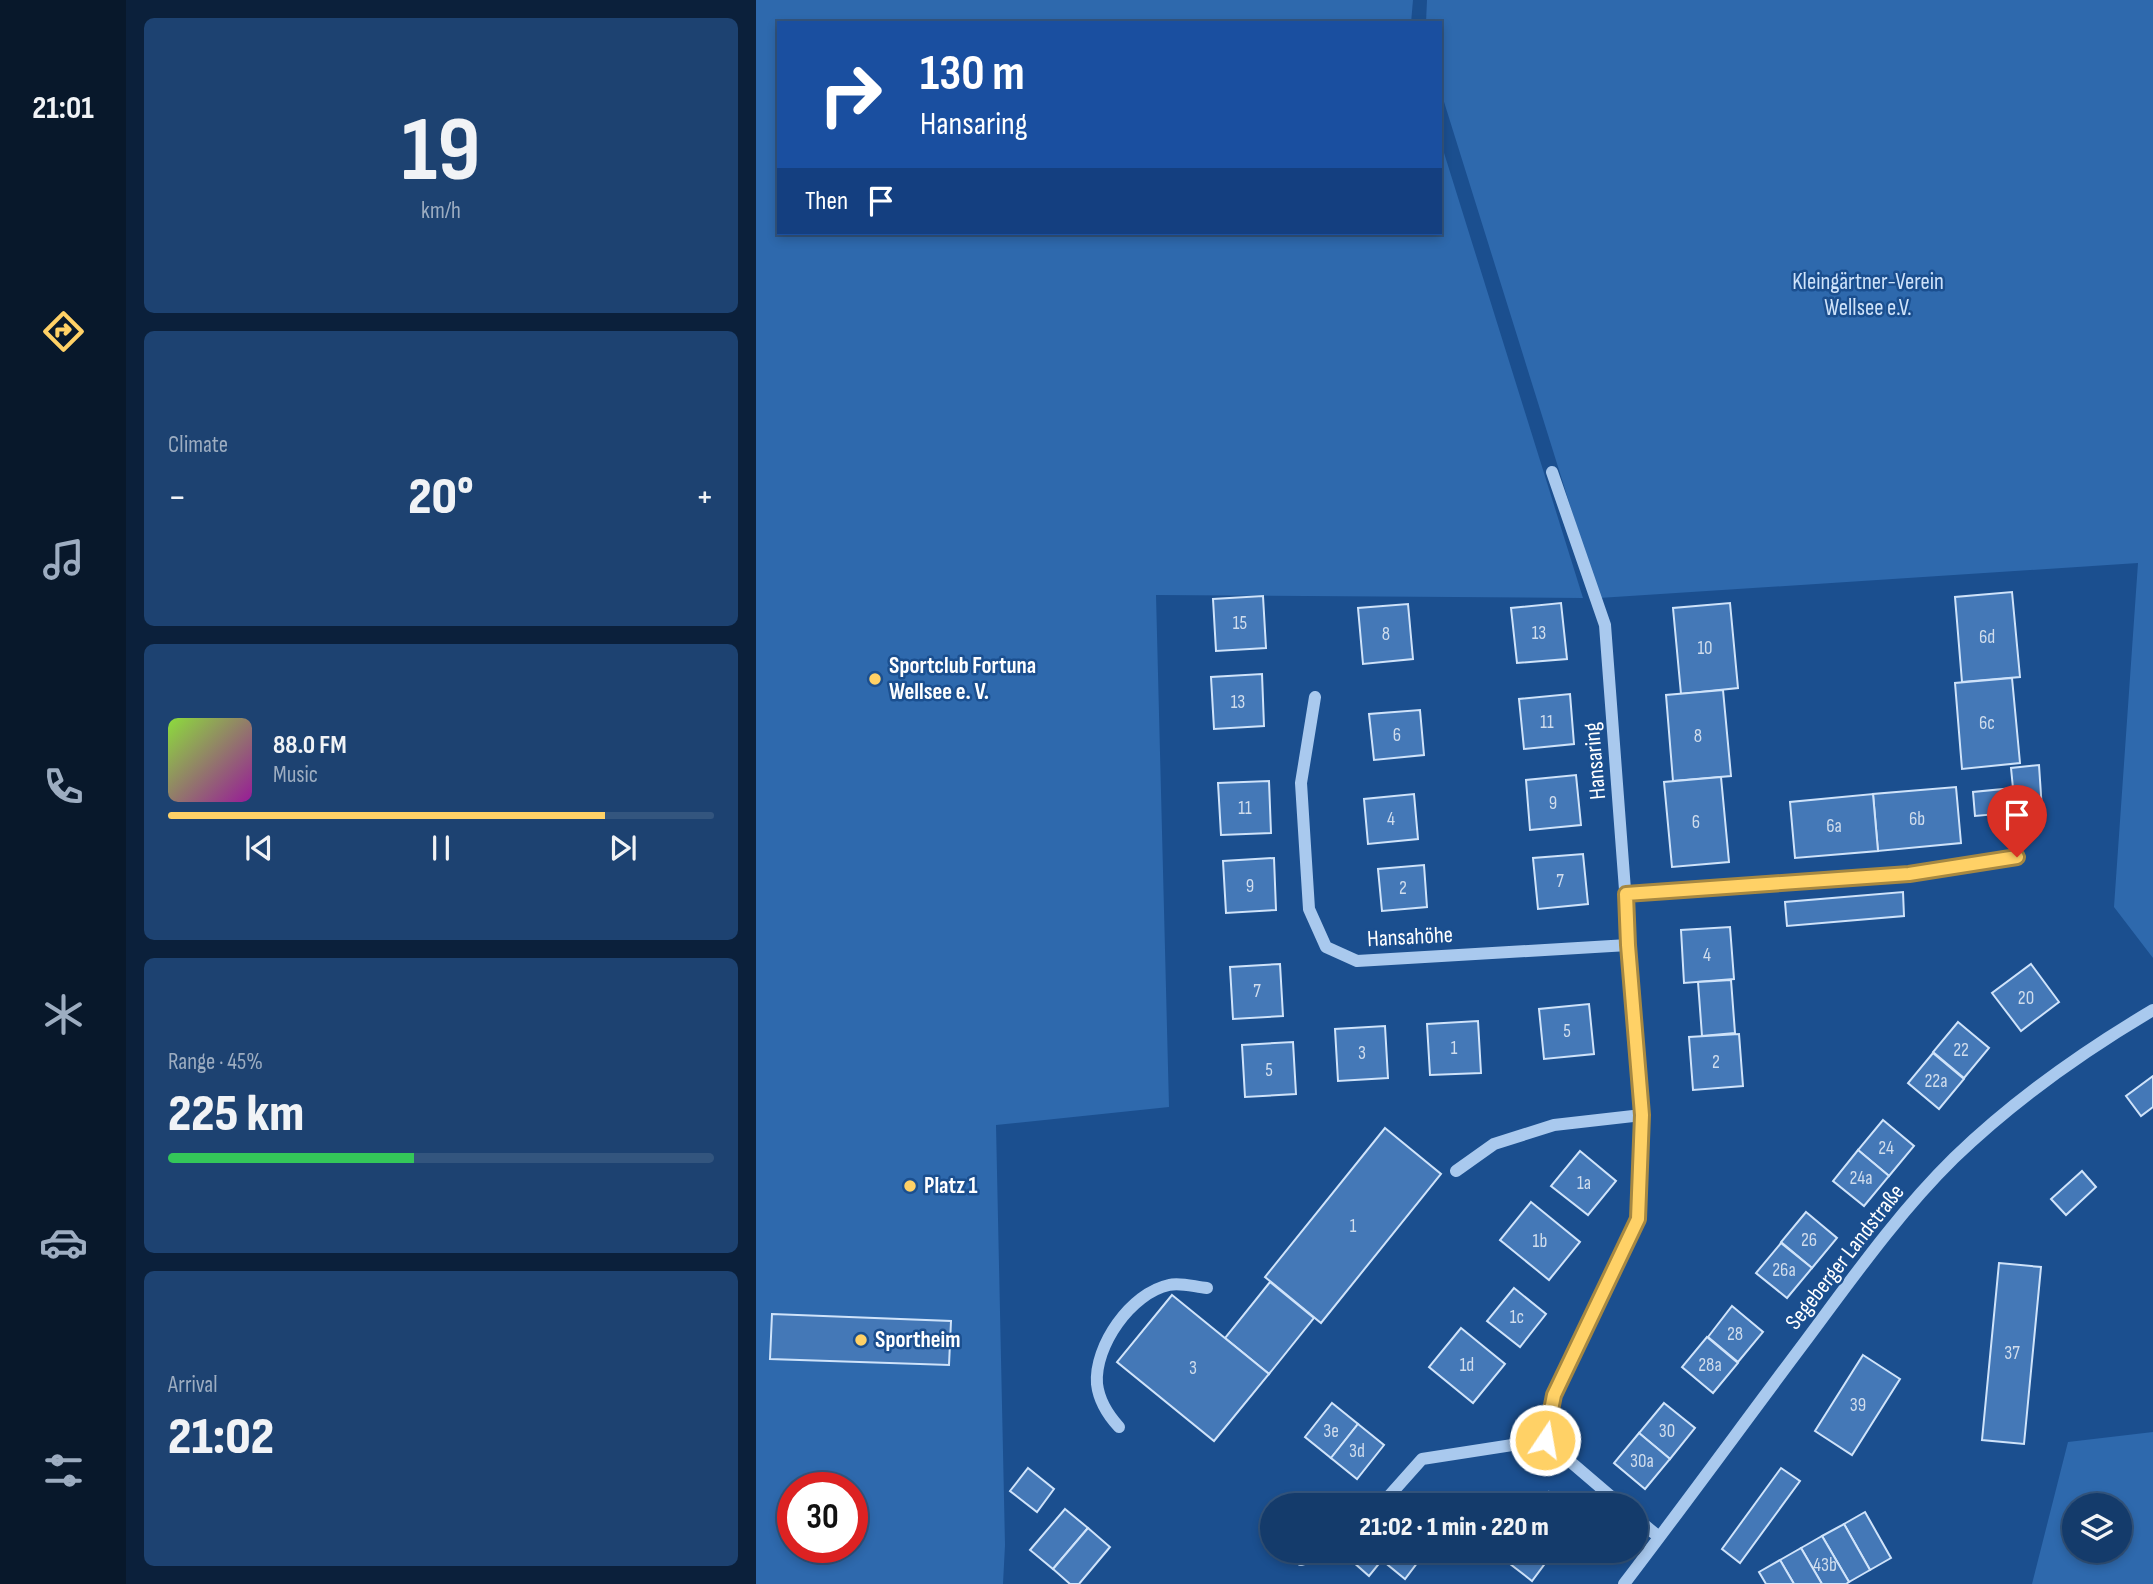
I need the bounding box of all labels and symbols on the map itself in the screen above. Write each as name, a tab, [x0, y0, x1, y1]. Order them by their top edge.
park label: Kleingärtner-Verein Wellsee e.V.	[1792, 268, 1944, 322]
house number: 15	[1233, 612, 1247, 635]
house number: 13	[1532, 622, 1546, 645]
house number: 8	[1382, 623, 1390, 646]
house number: 6d	[1979, 626, 1995, 649]
house number: 10	[1697, 637, 1713, 660]
place label: Sportclub Fortuna Wellsee e. V.	[889, 652, 1036, 706]
marker: Sportclub Fortuna Wellsee e. V.	[867, 671, 883, 687]
house number: 13	[1231, 691, 1245, 714]
house number: 11	[1540, 711, 1554, 734]
house number: 6c	[1979, 712, 1995, 735]
street label: Hansaring	[1578, 721, 1612, 801]
house number: 6	[1393, 724, 1401, 747]
house number: 8	[1694, 725, 1702, 748]
pin	[1987, 785, 2047, 857]
house number: 9	[1549, 792, 1557, 815]
house number: 11	[1238, 797, 1252, 820]
house number: 4	[1387, 808, 1395, 831]
house number: 6b	[1909, 808, 1925, 831]
house number: 6	[1692, 811, 1700, 834]
house number: 6a	[1826, 815, 1842, 838]
house number: 7	[1556, 870, 1564, 893]
house number: 9	[1246, 875, 1254, 898]
house number: 2	[1399, 877, 1407, 900]
street label: Hansahöhe	[1366, 921, 1454, 953]
house number: 4	[1703, 944, 1711, 967]
house number: 7	[1253, 980, 1261, 1003]
house number: 20	[2018, 987, 2034, 1010]
house number: 5	[1563, 1020, 1571, 1043]
house number: 1	[1451, 1037, 1458, 1060]
house number: 22	[1953, 1039, 1969, 1062]
house number: 3	[1358, 1042, 1366, 1065]
house number: 2	[1712, 1051, 1720, 1074]
house number: 5	[1265, 1059, 1273, 1082]
house number: 22a	[1925, 1070, 1948, 1093]
house number: 24	[1878, 1137, 1894, 1160]
house number: 24a	[1850, 1167, 1872, 1190]
place label: Platz 1	[924, 1172, 978, 1200]
house number: 1a	[1577, 1172, 1591, 1195]
marker: Platz 1	[902, 1178, 918, 1194]
street label: Segeberger Landstraße	[1780, 1179, 1910, 1335]
house number: 1	[1350, 1215, 1357, 1238]
house number: 26	[1801, 1229, 1817, 1252]
house number: 1b	[1533, 1230, 1547, 1253]
house number: 26a	[1772, 1259, 1796, 1282]
house number: 1c	[1510, 1306, 1524, 1329]
house number: 28	[1727, 1323, 1743, 1346]
place label: Sportheim	[875, 1326, 960, 1354]
marker: Sportheim	[853, 1332, 869, 1348]
house number: 37	[2004, 1342, 2020, 1365]
house number: 1d	[1460, 1354, 1474, 1377]
house number: 28a	[1698, 1354, 1722, 1377]
house number: 3	[1189, 1357, 1197, 1380]
house number: 39	[1850, 1394, 1866, 1417]
position arrow	[1508, 1403, 1582, 1477]
house number: 3e	[1323, 1420, 1339, 1443]
house number: 30	[1659, 1420, 1675, 1443]
house number: 3d	[1349, 1440, 1365, 1463]
house number: 30a	[1630, 1450, 1654, 1473]
speed limit sign: 30	[777, 1472, 868, 1563]
house number: 43b	[1813, 1554, 1837, 1577]

